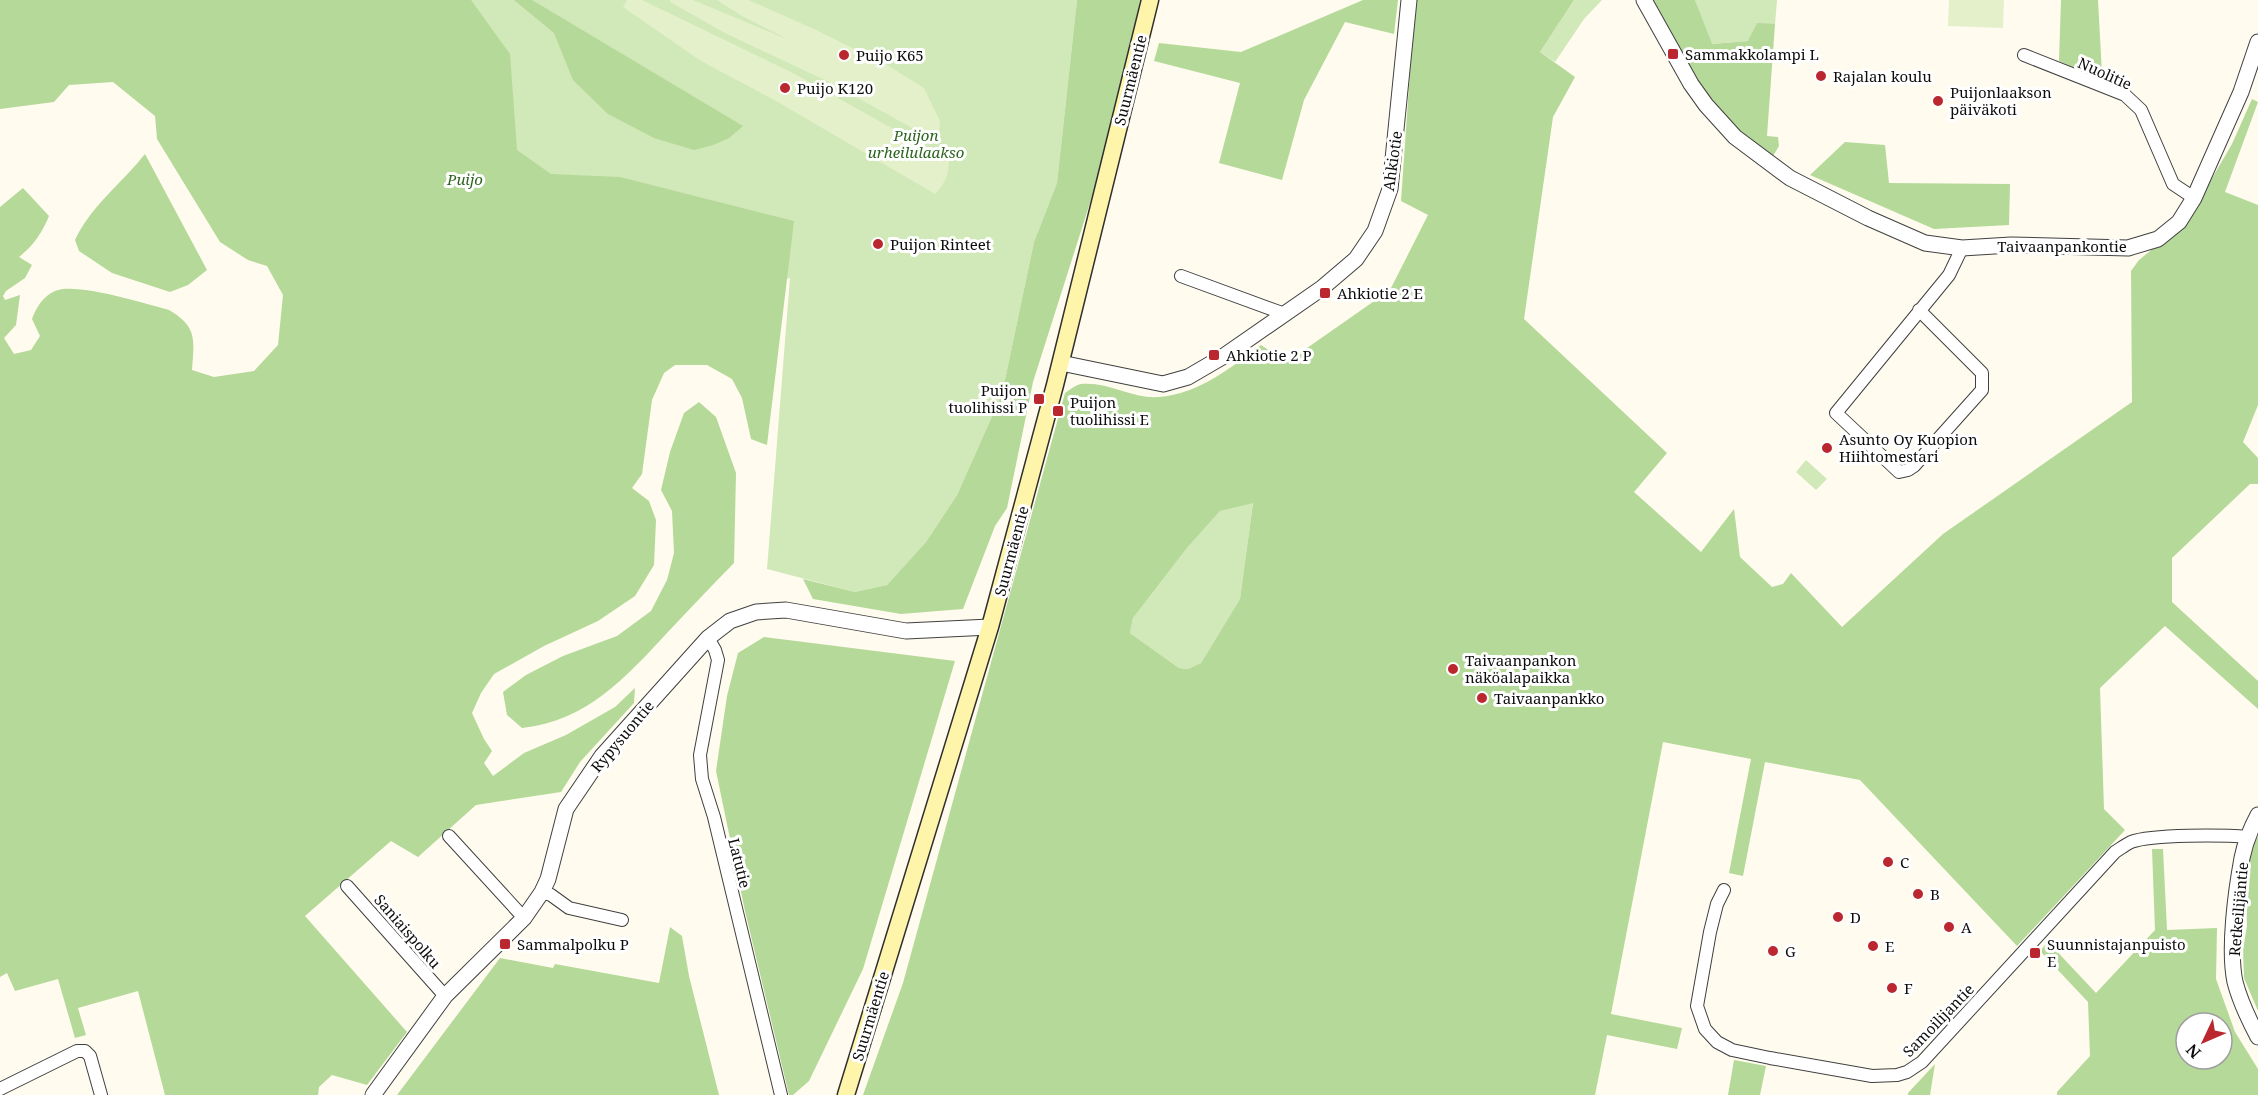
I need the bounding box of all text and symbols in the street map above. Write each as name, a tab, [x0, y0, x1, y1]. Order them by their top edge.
street label: Suurmäentie	[1109, 33, 1151, 127]
place label: Sammakkolampi L	[1685, 44, 1819, 64]
place label: Puijo K65	[856, 45, 924, 65]
marker: Sammakkolampi L	[1666, 47, 1680, 61]
marker: Puijo K65	[837, 48, 851, 62]
street label: Nuolitie	[2075, 52, 2135, 94]
place label: Rajalan koulu	[1833, 66, 1932, 86]
marker: Rajalan koulu	[1814, 69, 1828, 83]
place label: Puijo K120	[797, 78, 873, 98]
marker: Puijo K120	[778, 81, 792, 95]
place label: Puijonlaakson päiväkoti	[1950, 82, 2052, 119]
marker: Puijonlaakson päiväkoti	[1931, 94, 1945, 108]
park label: Puijon urheilulaakso	[868, 125, 964, 162]
street label: Ahkiotie	[1378, 130, 1406, 192]
park label: Puijo	[446, 169, 483, 189]
place label: Puijon Rinteet	[890, 234, 991, 254]
street label: Taivaanpankontie	[1997, 236, 2127, 256]
marker: Puijon Rinteet	[871, 237, 885, 251]
place label: Ahkiotie 2 E	[1337, 283, 1423, 303]
marker: Ahkiotie 2 E	[1318, 286, 1332, 300]
place label: Ahkiotie 2 P	[1226, 345, 1312, 365]
marker: Ahkiotie 2 P	[1207, 348, 1221, 362]
place label: Puijon tuolihissi P	[948, 380, 1027, 417]
marker: Puijon tuolihissi P	[1032, 392, 1046, 406]
place label: Puijon tuolihissi E	[1070, 392, 1149, 429]
marker: Puijon tuolihissi E	[1051, 404, 1065, 418]
place label: Asunto Oy Kuopion Hiihtomestari	[1839, 429, 1978, 466]
marker: Asunto Oy Kuopion Hiihtomestari	[1820, 441, 1834, 455]
street label: Suurmäentie	[989, 504, 1033, 598]
place label: Taivaanpankon näköalapaikka	[1465, 650, 1577, 687]
marker: Taivaanpankon näköalapaikka	[1446, 662, 1460, 676]
place label: Taivaanpankko	[1494, 688, 1604, 708]
marker: Taivaanpankko	[1475, 691, 1489, 705]
street label: Rypysuontie	[586, 696, 658, 776]
street label: Latutie	[724, 836, 756, 890]
place label: C	[1900, 852, 1909, 872]
marker: C	[1881, 855, 1895, 869]
street label: Retkeilijäntie	[2224, 861, 2252, 957]
place label: B	[1930, 884, 1940, 904]
marker: B	[1911, 887, 1925, 901]
street label: Saniaispolku	[370, 890, 446, 973]
place label: D	[1850, 907, 1861, 927]
marker: D	[1831, 910, 1845, 924]
place label: A	[1961, 917, 1972, 937]
marker: A	[1942, 920, 1956, 934]
place label: Sammalpolku P	[517, 934, 629, 954]
place label: Suunnistajanpuisto E	[2047, 934, 2186, 971]
place label: E	[1885, 936, 1894, 956]
marker: Sammalpolku P	[498, 937, 512, 951]
marker: E	[1866, 939, 1880, 953]
place label: G	[1785, 941, 1796, 961]
marker: G	[1766, 944, 1780, 958]
marker: Suunnistajanpuisto E	[2028, 946, 2042, 960]
street label: Suurmäentie	[847, 969, 893, 1063]
place label: F	[1904, 978, 1913, 998]
street label: Samoilijantie	[1898, 979, 1978, 1061]
marker: F	[1885, 981, 1899, 995]
north arrow	[2174, 1011, 2234, 1071]
text: N	[2181, 1039, 2206, 1064]

